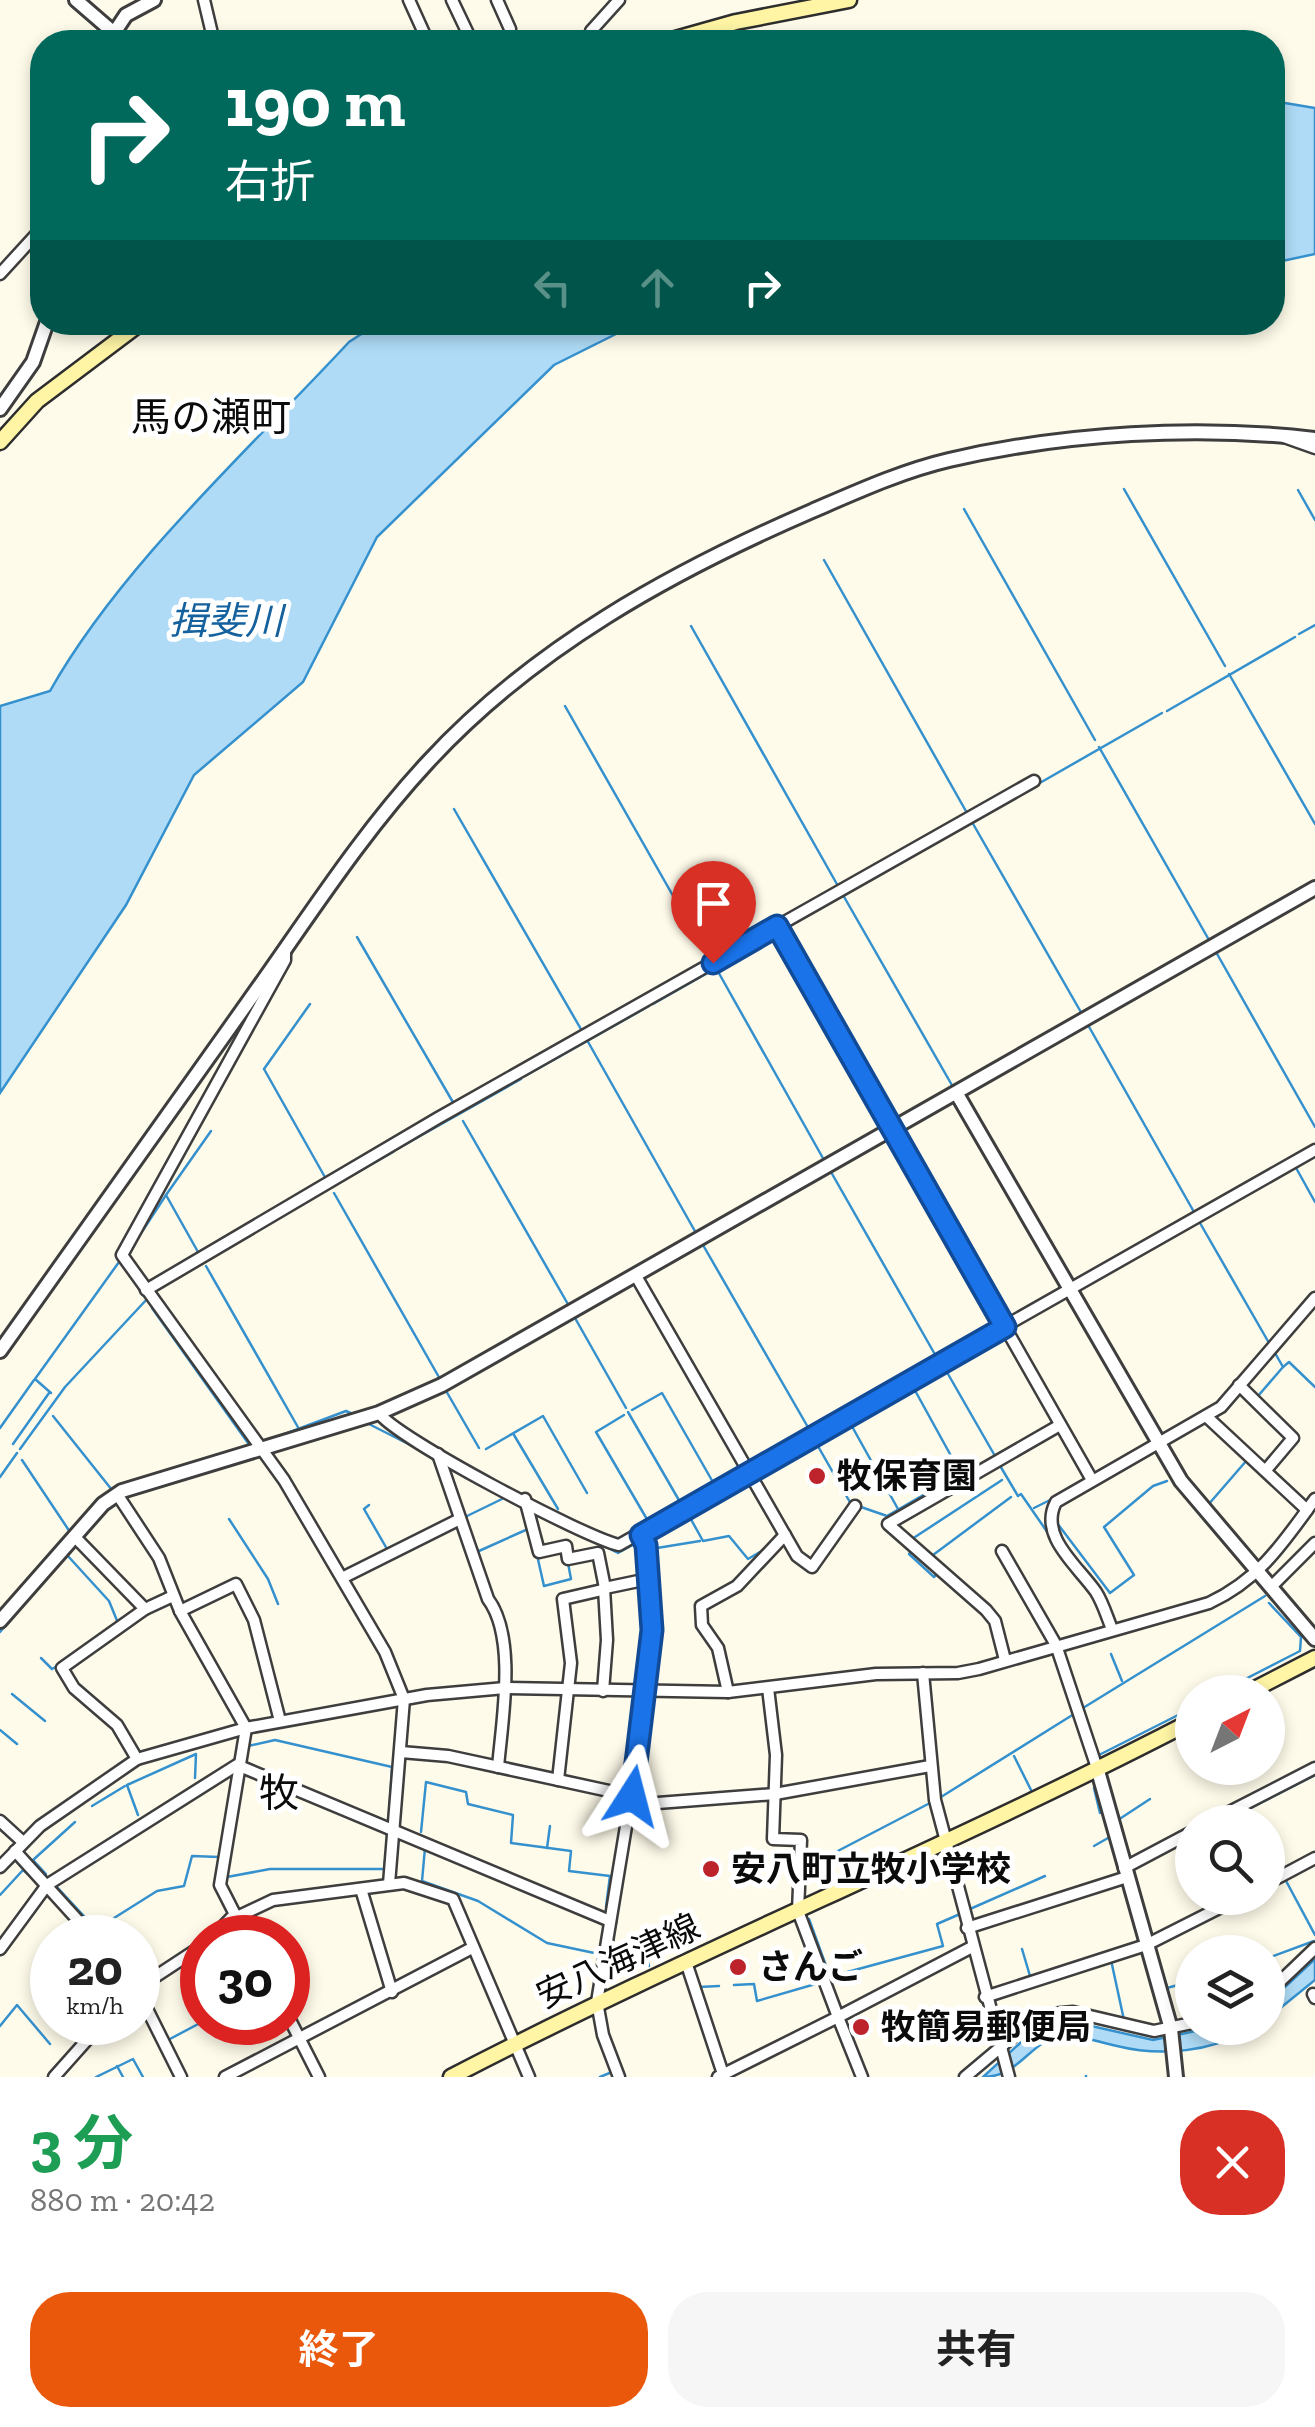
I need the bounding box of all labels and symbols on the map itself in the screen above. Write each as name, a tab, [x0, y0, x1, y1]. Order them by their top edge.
district label: 馬の瀬町	[131, 393, 291, 441]
water label: 揖斐川	[169, 598, 287, 644]
pin	[671, 861, 756, 964]
place label: 牧保育園	[837, 1455, 977, 1497]
marker: 牧保育園	[806, 1465, 828, 1487]
north arrow	[1175, 1675, 1285, 1785]
position arrow	[580, 1744, 684, 1848]
district label: 牧	[259, 1769, 299, 1817]
place label: 安八町立牧小学校	[731, 1848, 1011, 1890]
marker: 安八町立牧小学校	[700, 1858, 722, 1880]
street label: 安八海津線	[530, 1905, 706, 2017]
speed limit sign: 30	[180, 1915, 310, 2045]
place label: さんご	[758, 1946, 863, 1988]
marker: さんご	[727, 1956, 749, 1978]
place label: 牧簡易郵便局	[881, 2006, 1091, 2048]
marker: 牧簡易郵便局	[850, 2016, 872, 2038]

